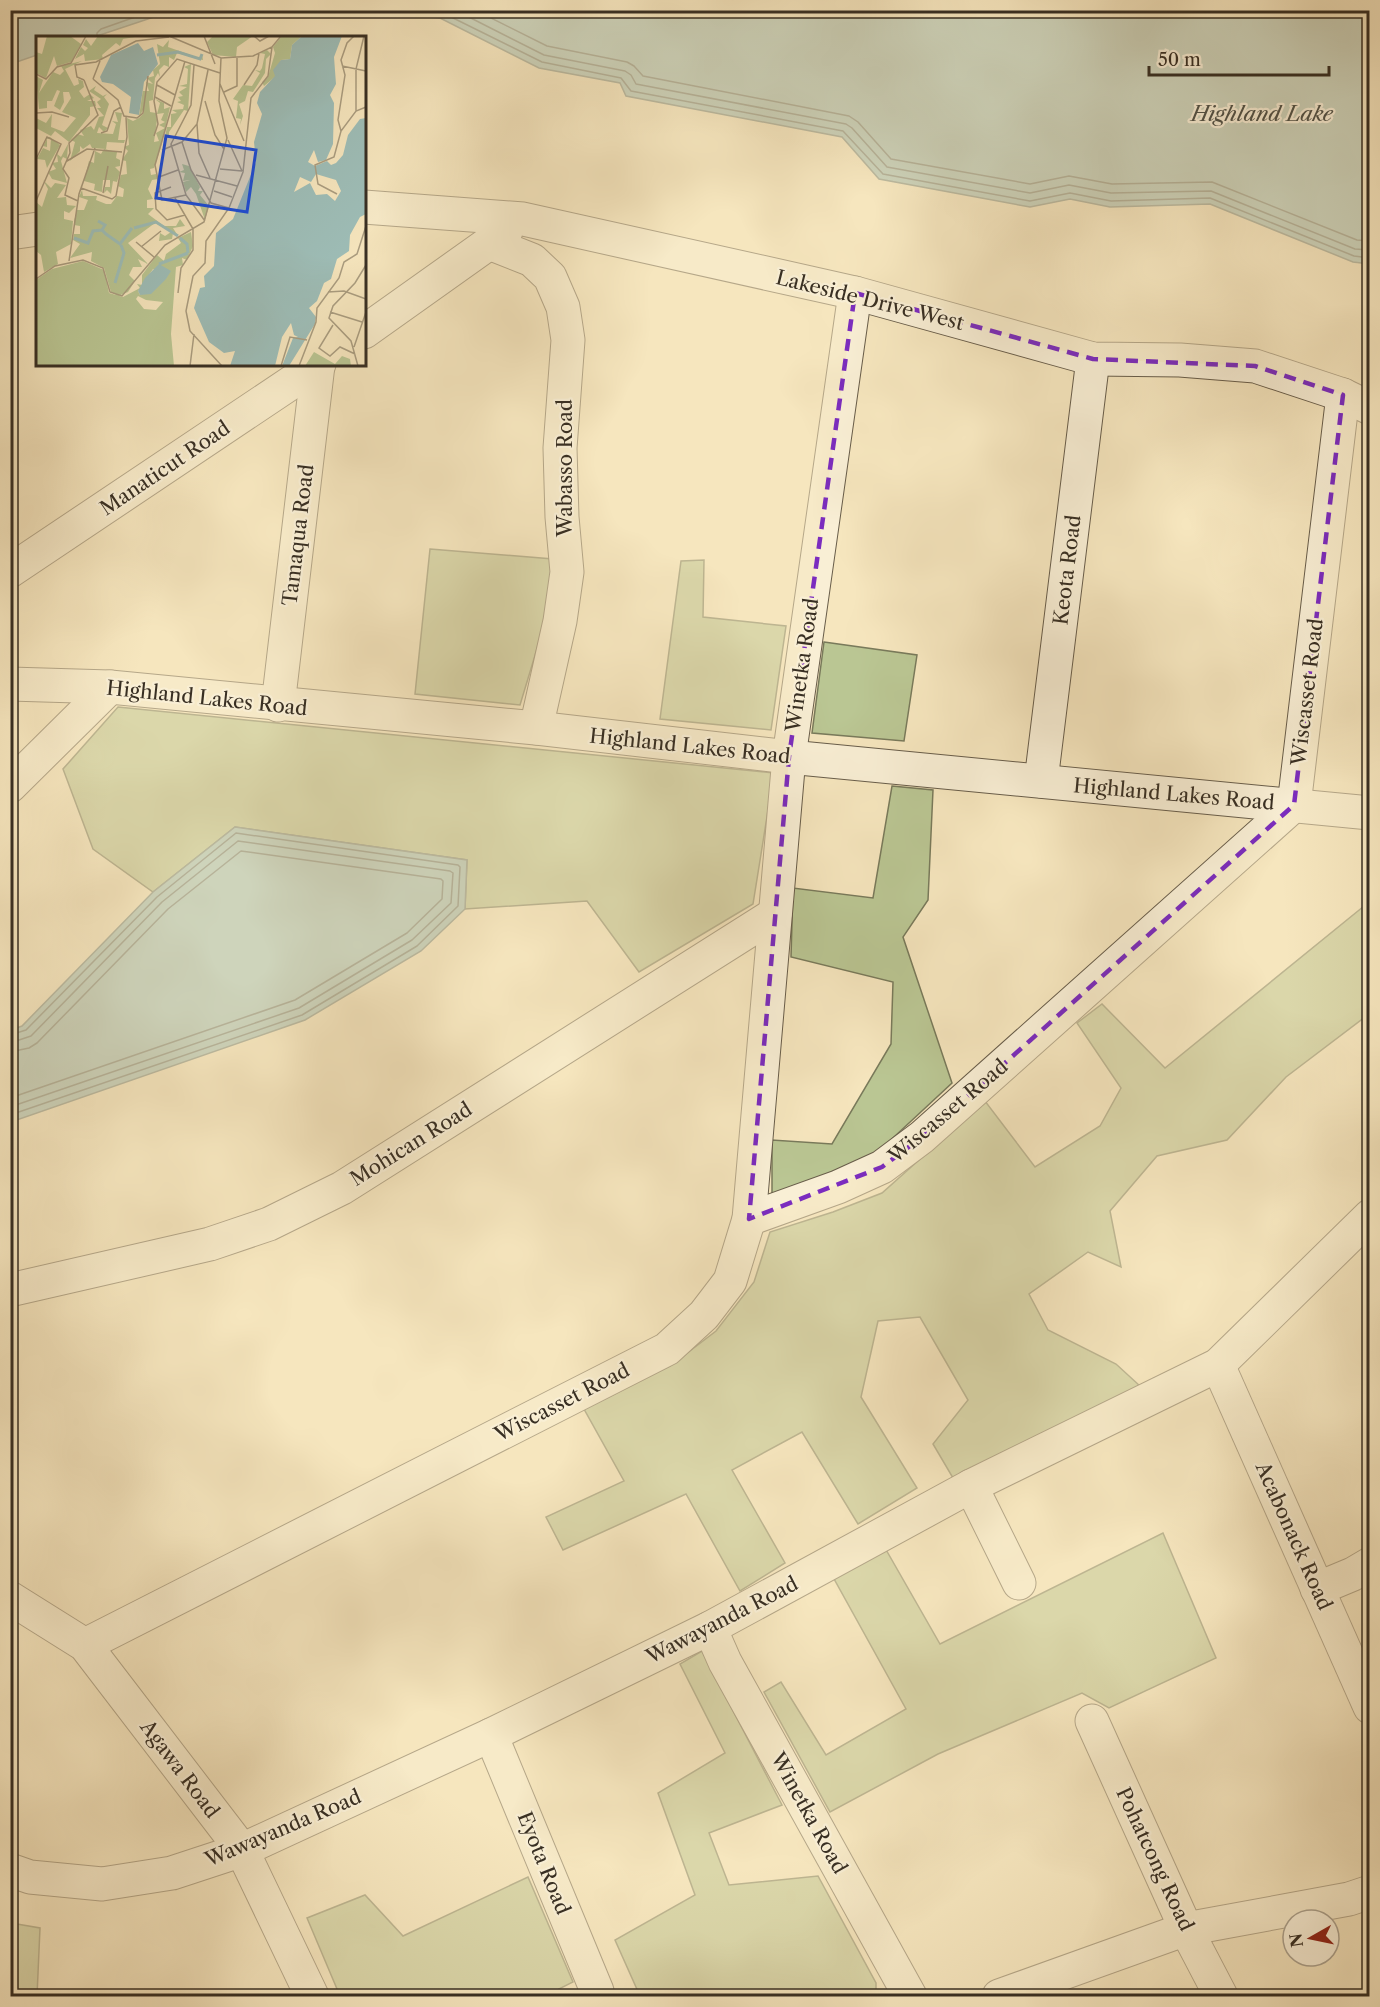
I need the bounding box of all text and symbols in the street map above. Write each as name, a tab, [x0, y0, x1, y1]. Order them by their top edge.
inset map	[36, 36, 366, 366]
scale bar	[1149, 39, 1329, 77]
text: 50 m	[1158, 49, 1201, 71]
water label: Highland Lake	[1189, 101, 1334, 126]
street label: Lakeside Drive West	[774, 265, 966, 335]
street label: Wabasso Road	[553, 399, 577, 538]
street label: Manaticut Road	[95, 416, 235, 520]
street label: Tamaqua Road	[277, 463, 319, 607]
street label: Keota Road	[1048, 514, 1086, 626]
street label: Winetka Road	[781, 596, 823, 735]
street label: Wiscasset Road	[1286, 617, 1328, 768]
street label: Highland Lakes Road	[105, 676, 309, 720]
street label: Highland Lakes Road	[588, 724, 792, 768]
street label: Highland Lakes Road	[1072, 773, 1276, 815]
street label: Wiscasset Road	[883, 1054, 1012, 1168]
street label: Mohican Road	[346, 1097, 476, 1191]
street label: Wiscasset Road	[490, 1358, 633, 1447]
street label: Acabonack Road	[1250, 1457, 1337, 1614]
street label: Wawayanda Road	[641, 1571, 802, 1669]
street label: Agawa Road	[135, 1715, 225, 1823]
street label: Winetka Road	[765, 1747, 852, 1878]
street label: Pohatcong Road	[1111, 1783, 1199, 1935]
street label: Wawayanda Road	[200, 1784, 365, 1872]
street label: Eyota Road	[513, 1808, 575, 1918]
north arrow	[1281, 1908, 1341, 1968]
text: N	[1285, 1932, 1307, 1949]

